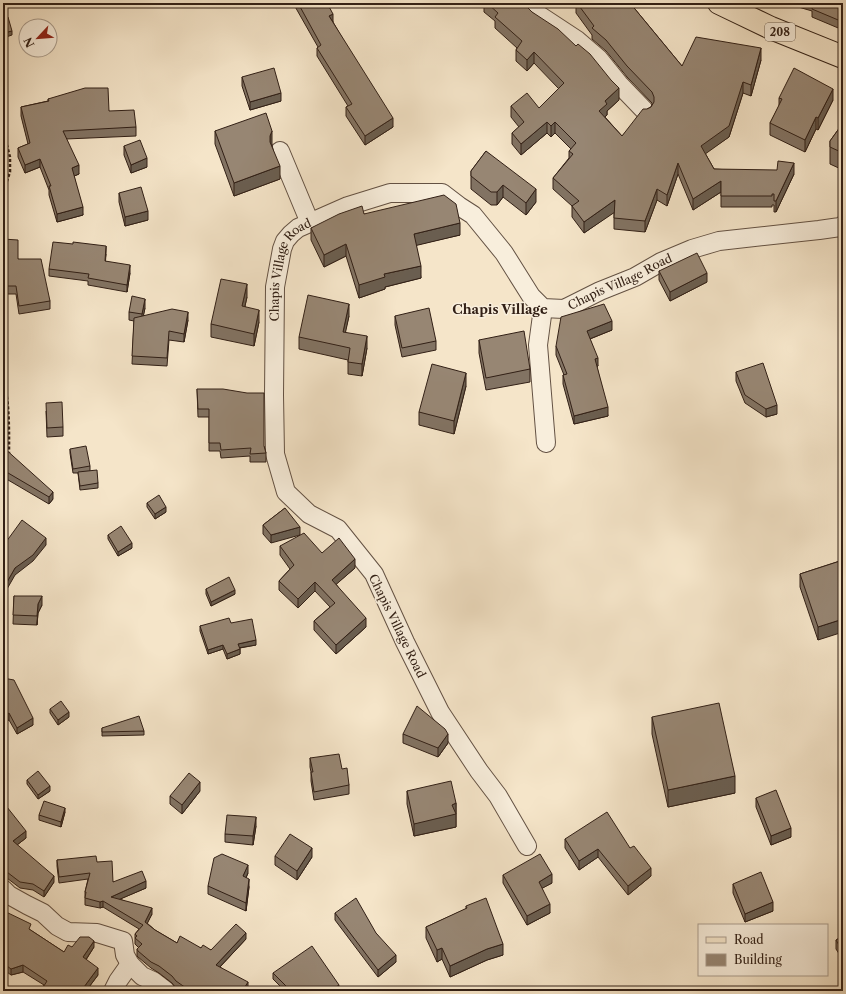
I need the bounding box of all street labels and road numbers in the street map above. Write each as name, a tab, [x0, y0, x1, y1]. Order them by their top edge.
road number: 208	[765, 23, 795, 41]
street label: Chapis Village Road	[267, 215, 314, 322]
street label: Chapis Village Road	[565, 250, 675, 313]
street label: Chapis Village Road	[366, 571, 429, 681]

